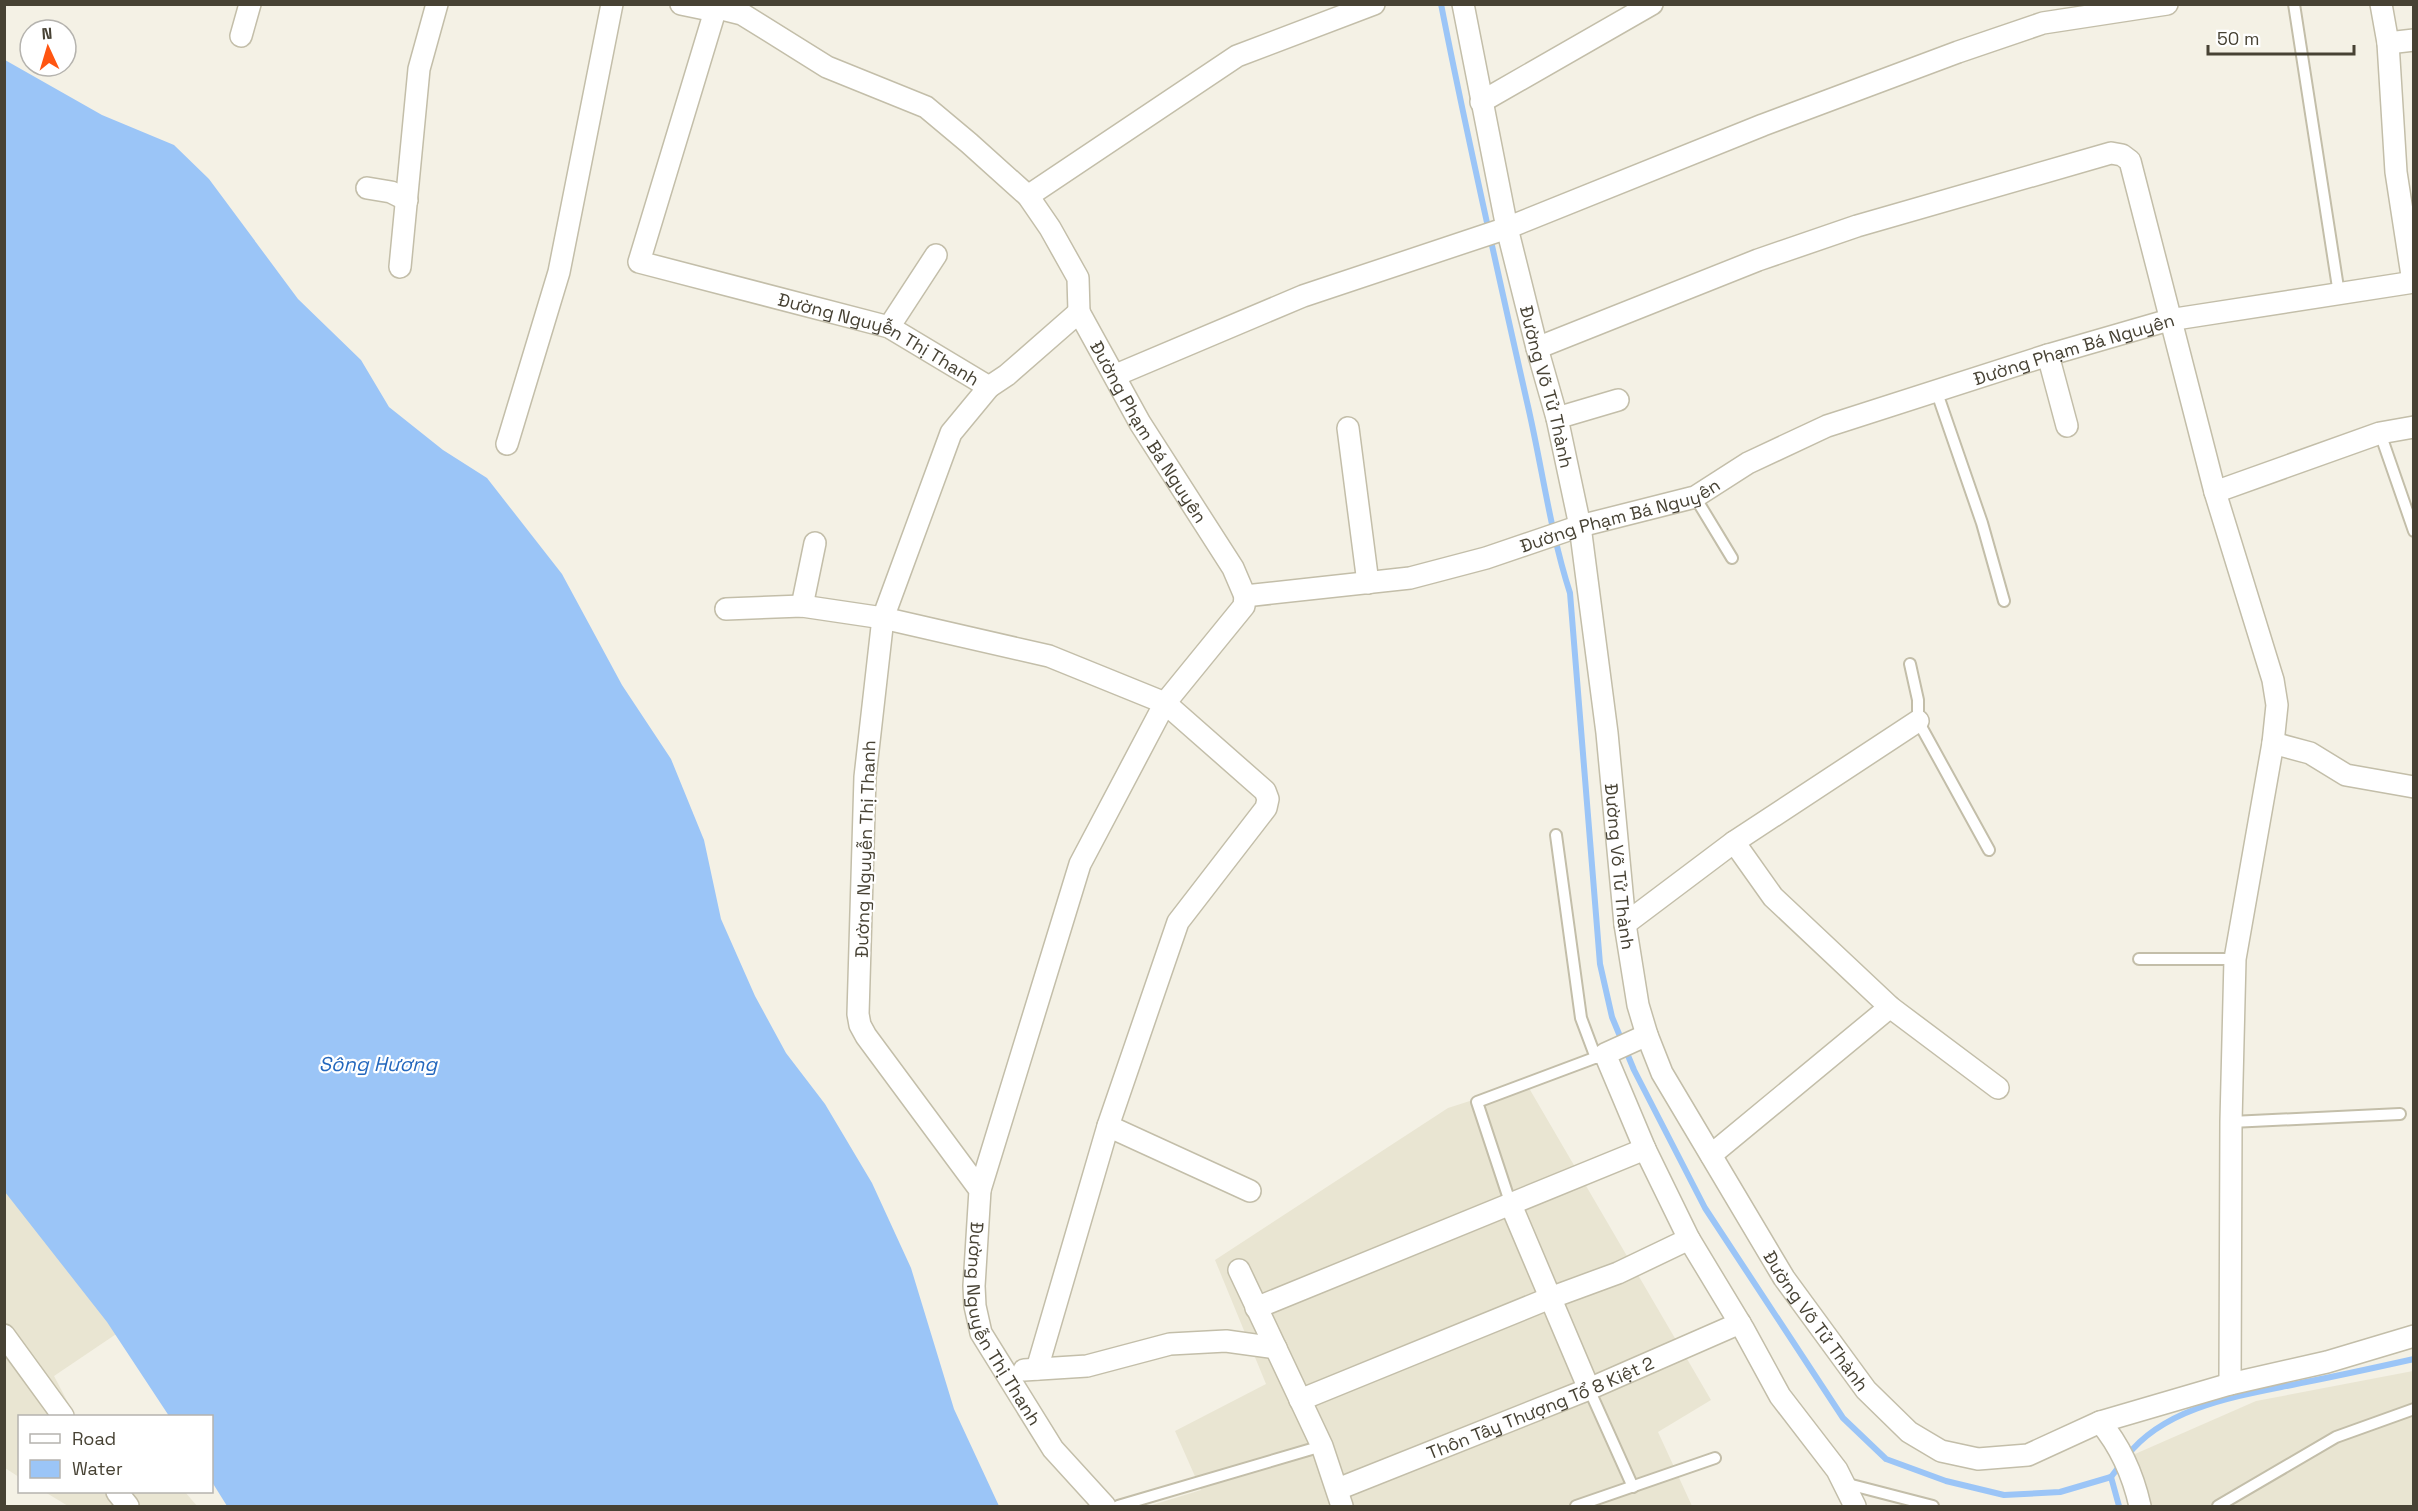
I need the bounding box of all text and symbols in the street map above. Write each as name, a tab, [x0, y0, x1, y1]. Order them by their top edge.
north arrow	[18, 18, 78, 78]
scale bar	[2208, 18, 2354, 56]
text: N	[41, 23, 53, 44]
text: 50 m	[2217, 27, 2259, 50]
street label: Đường Nguyễn Thị Thanh	[776, 287, 984, 390]
street label: Đường Võ Tử Thành	[1515, 303, 1579, 470]
street label: Đường Phạm Bá Nguyên	[1970, 308, 2177, 390]
street label: Đường Phạm Bá Nguyên	[1086, 337, 1212, 527]
street label: Đường Phạm Bá Nguyên	[1517, 473, 1724, 557]
street label: Đường Nguyễn Thị Thanh	[850, 740, 880, 958]
street label: Đường Võ Tử Thành	[1600, 782, 1640, 951]
water label: Sông Hương	[319, 1051, 438, 1077]
street label: Đường Nguyễn Thị Thanh	[962, 1221, 1047, 1429]
street label: Đường Võ Tử Thành	[1759, 1246, 1874, 1395]
street label: Thôn Tây Thượng Tổ 8 Kiệt 2	[1423, 1351, 1657, 1464]
legend	[18, 1415, 213, 1493]
text: Road	[72, 1427, 116, 1450]
text: Water	[72, 1457, 123, 1480]

